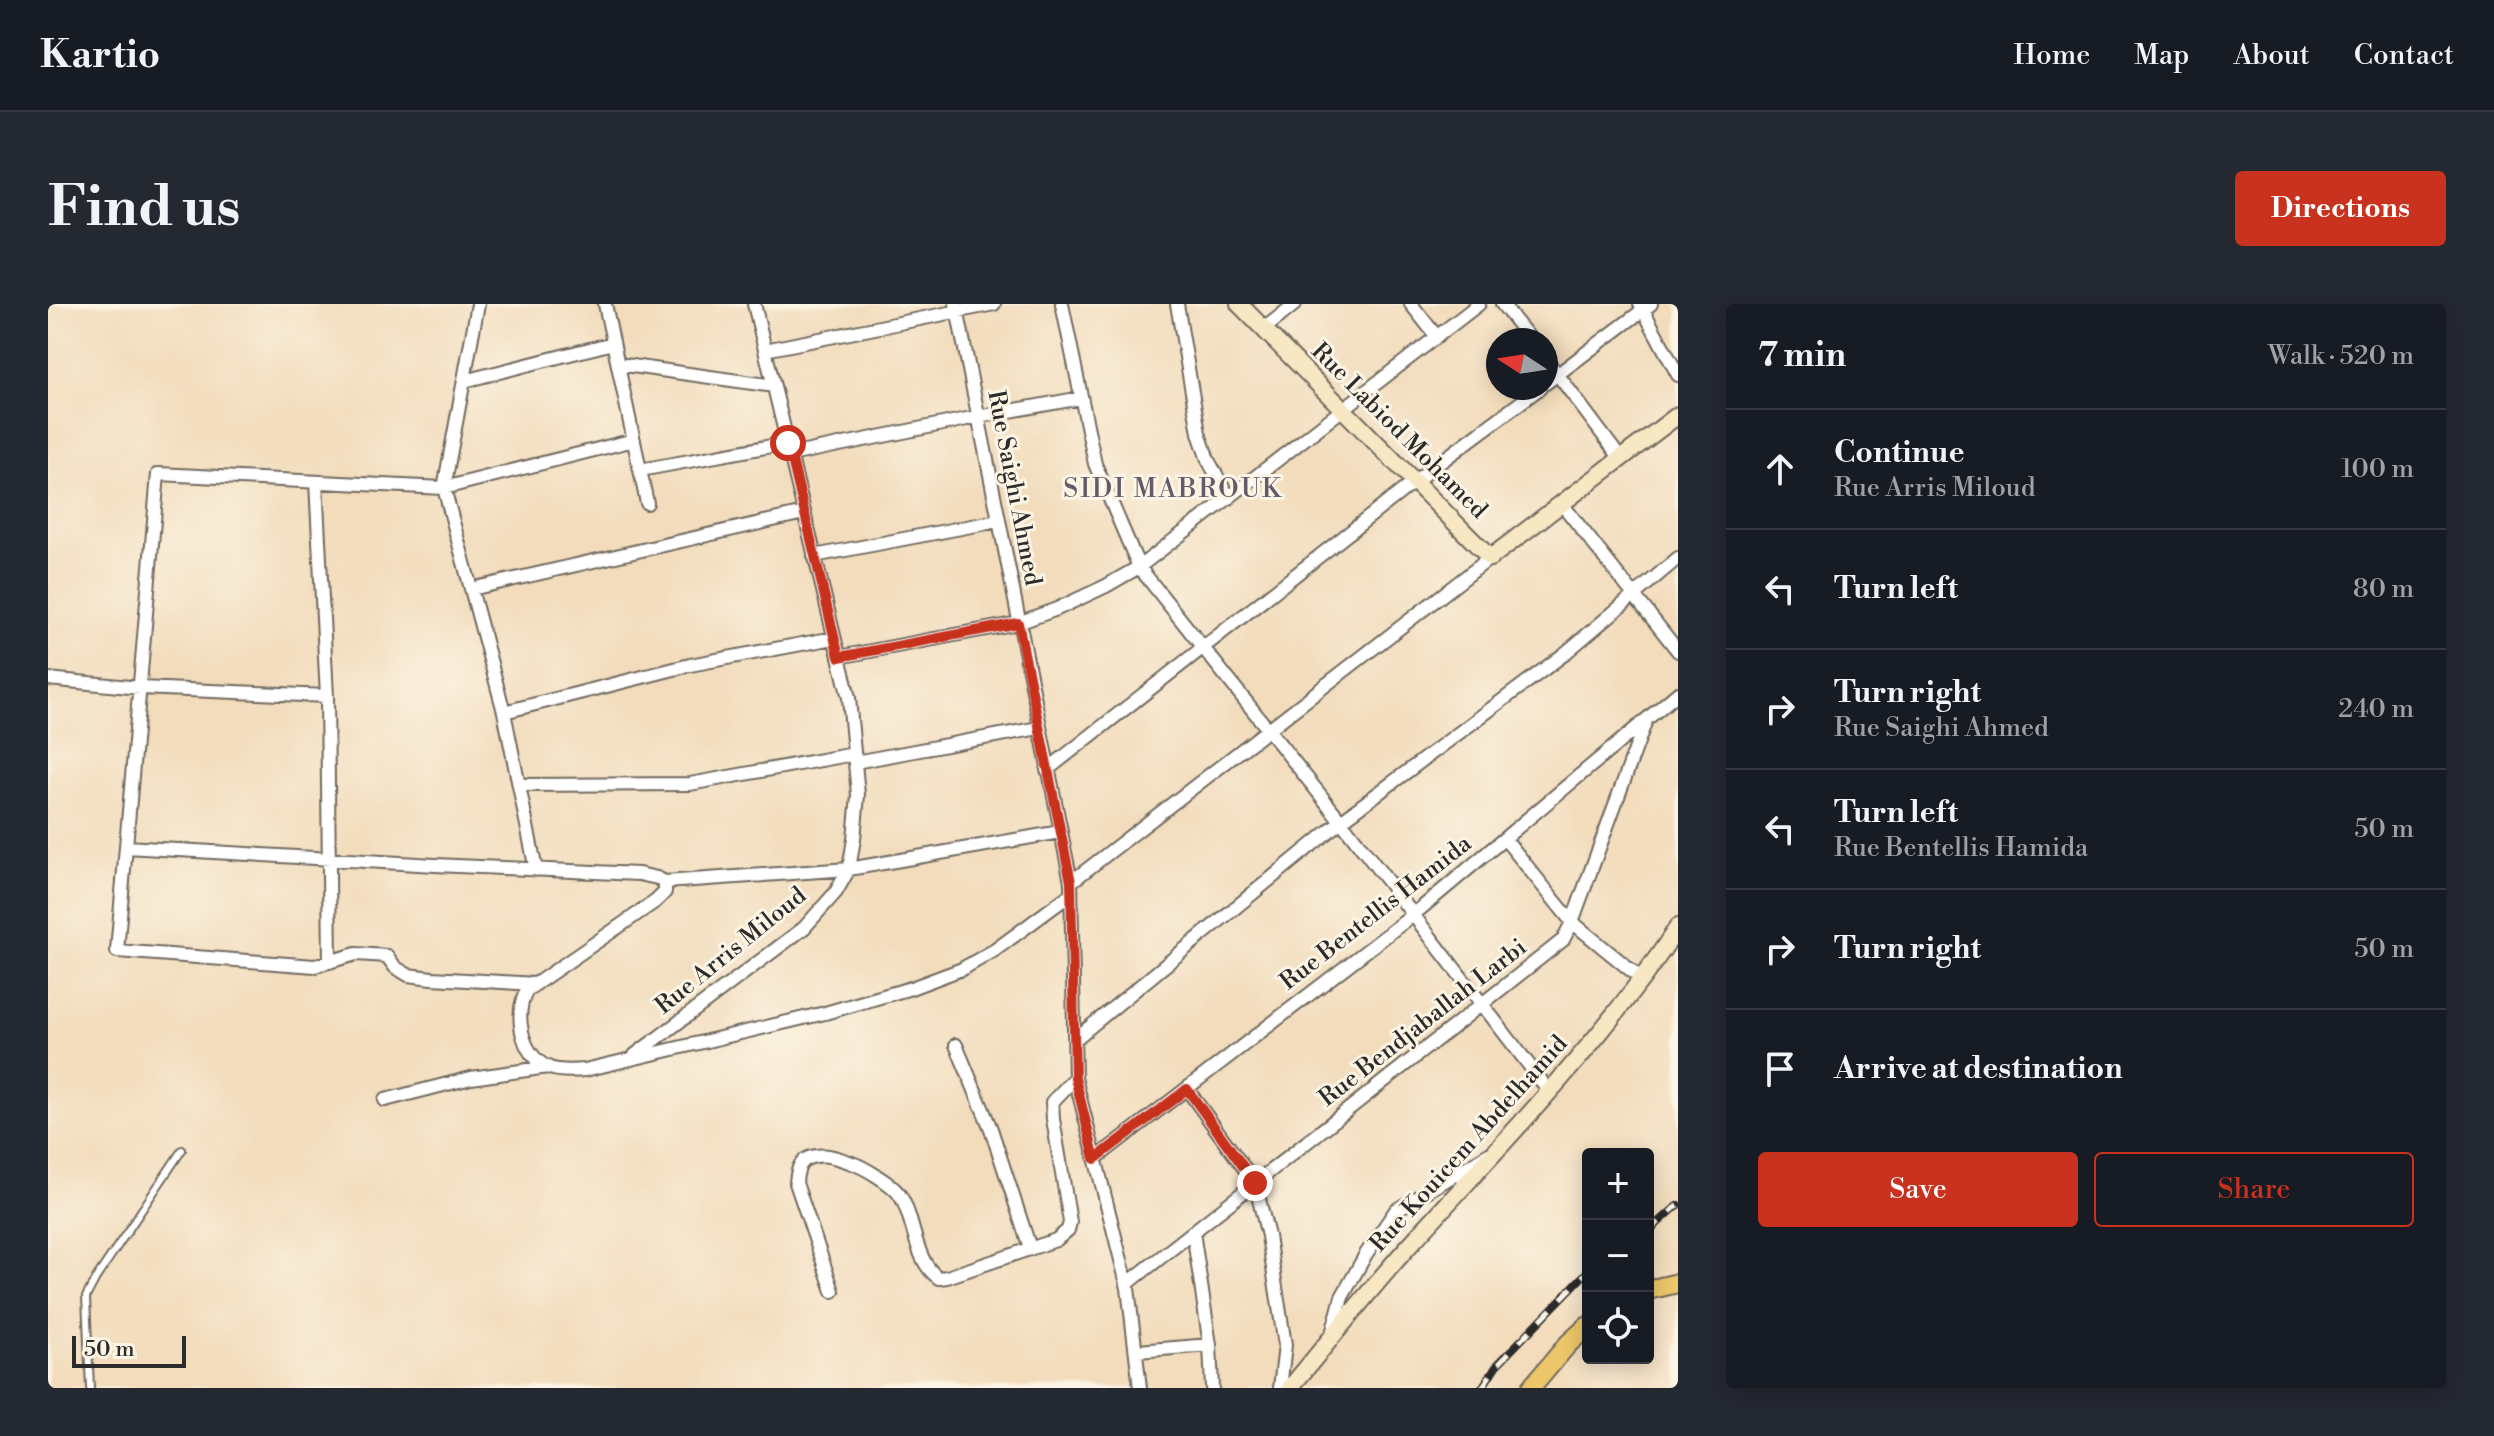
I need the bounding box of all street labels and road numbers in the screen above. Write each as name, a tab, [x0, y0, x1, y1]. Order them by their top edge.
street label: Rue Labiod Mohamed	[1305, 337, 1494, 526]
street label: Rue Saighi Ahmed	[980, 388, 1048, 589]
street label: Rue Bentellis Hamida	[1274, 828, 1478, 997]
street label: Rue Arris Miloud	[649, 881, 813, 1021]
street label: Rue Bendjaballah Larbi	[1313, 932, 1533, 1113]
street label: Rue Kouicem Abdelhamid	[1364, 1029, 1575, 1259]

